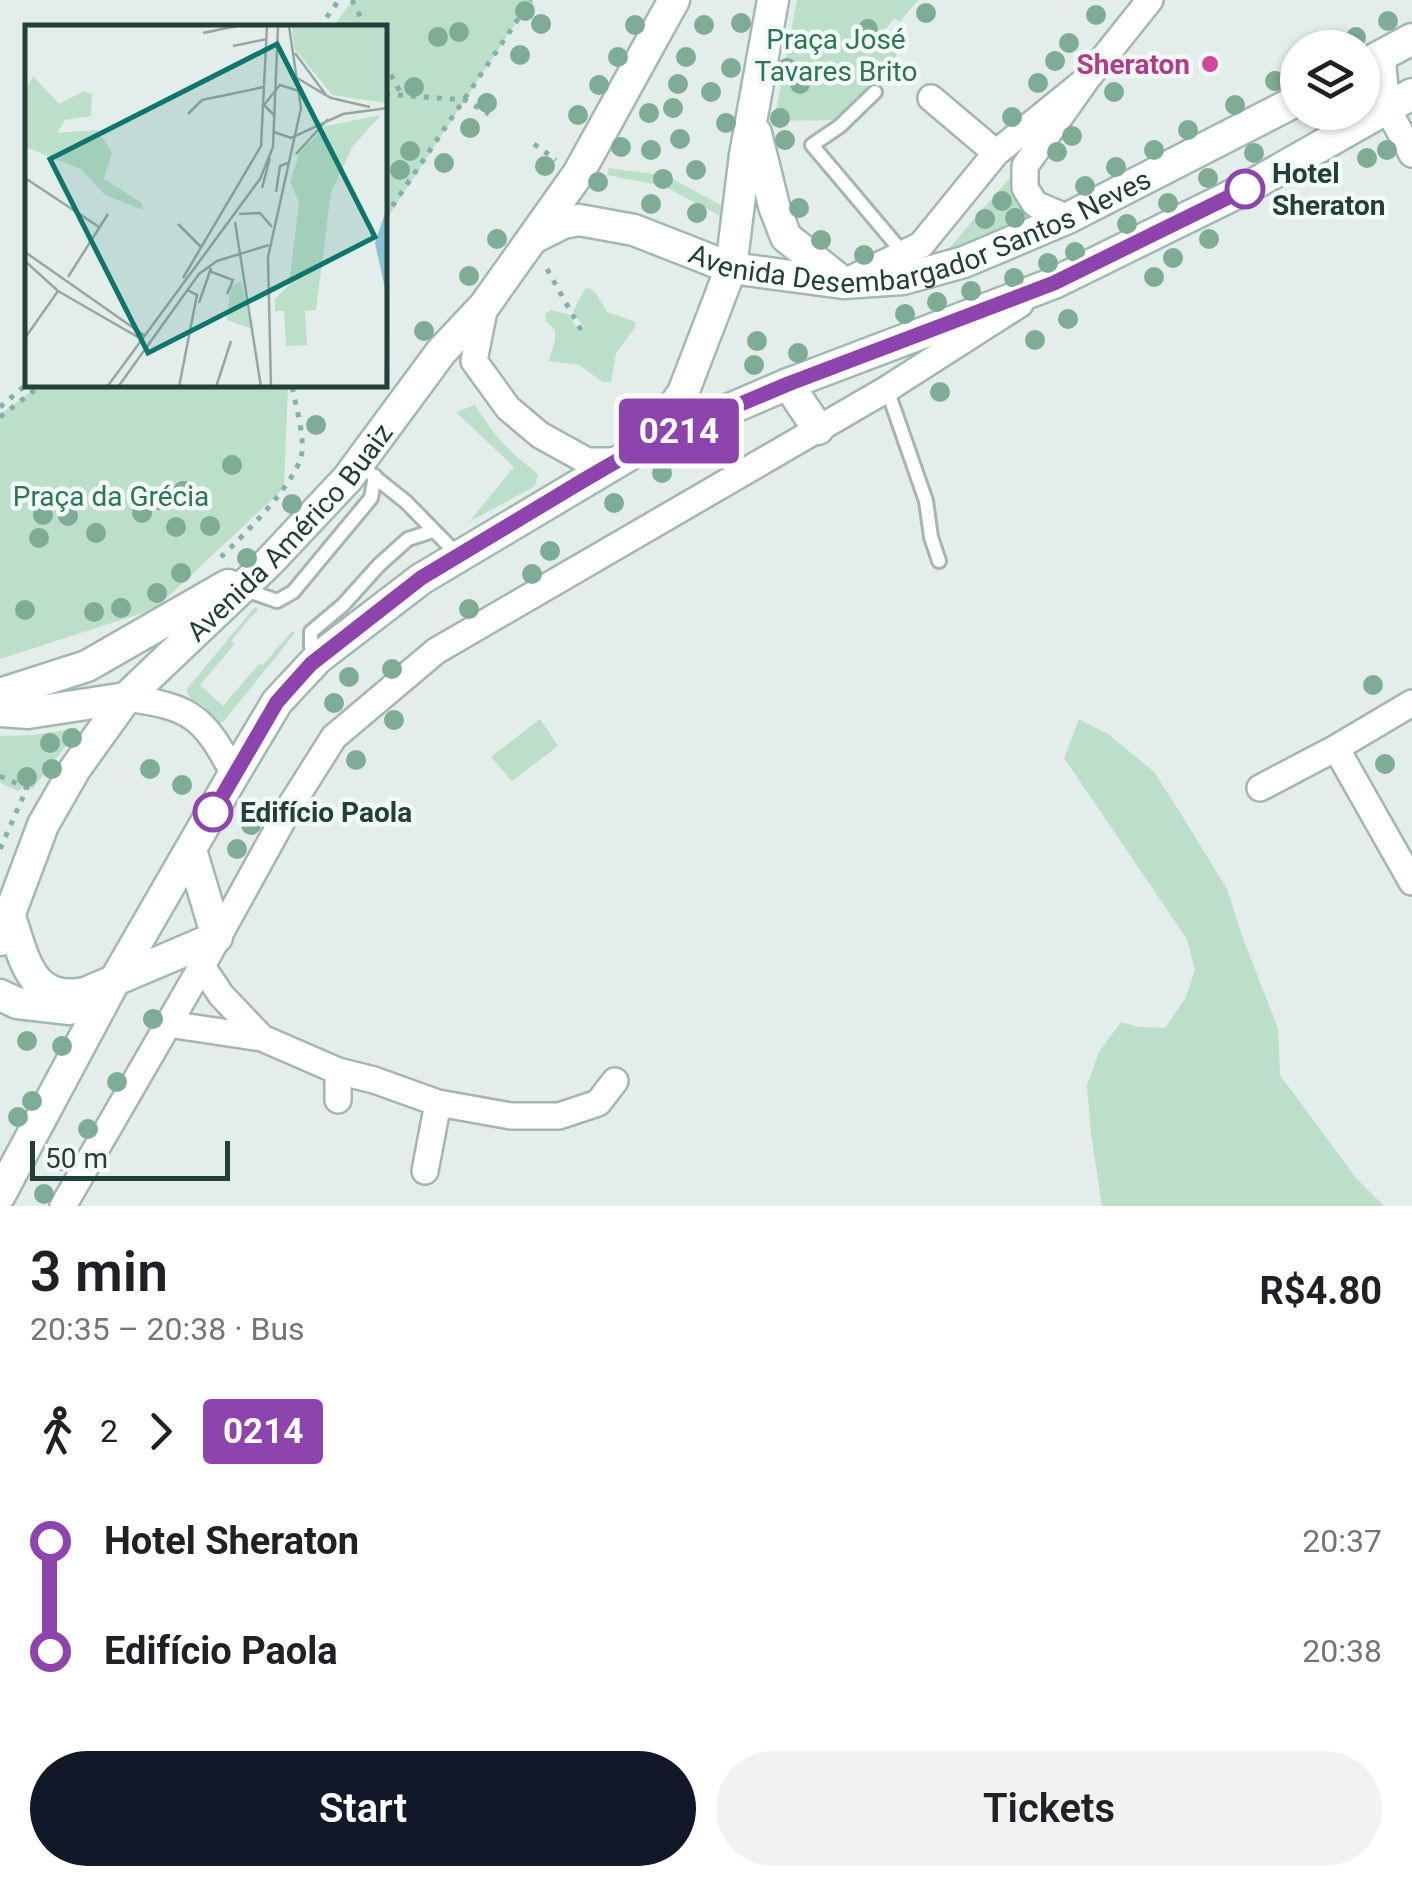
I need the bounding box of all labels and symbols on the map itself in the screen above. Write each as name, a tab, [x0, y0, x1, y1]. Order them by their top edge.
park label: Praça José Tavares Brito	[755, 23, 917, 88]
inset map	[25, 25, 388, 388]
place label: Sheraton	[1077, 48, 1190, 81]
marker: Sheraton	[1199, 53, 1221, 75]
place label: Hotel Sheraton	[1272, 157, 1385, 222]
street label: Avenida Desembargador Santos Neves	[684, 162, 1156, 300]
marker: Hotel Sheraton	[1226, 170, 1264, 208]
line badge: 0214	[609, 398, 749, 464]
street label: Avenida Américo Buaiz	[180, 417, 400, 648]
park label: Praça da Grécia	[13, 480, 209, 513]
marker: Edifício Paola	[194, 793, 232, 831]
place label: Edifício Paola	[240, 796, 412, 829]
scale bar	[30, 1136, 230, 1180]

